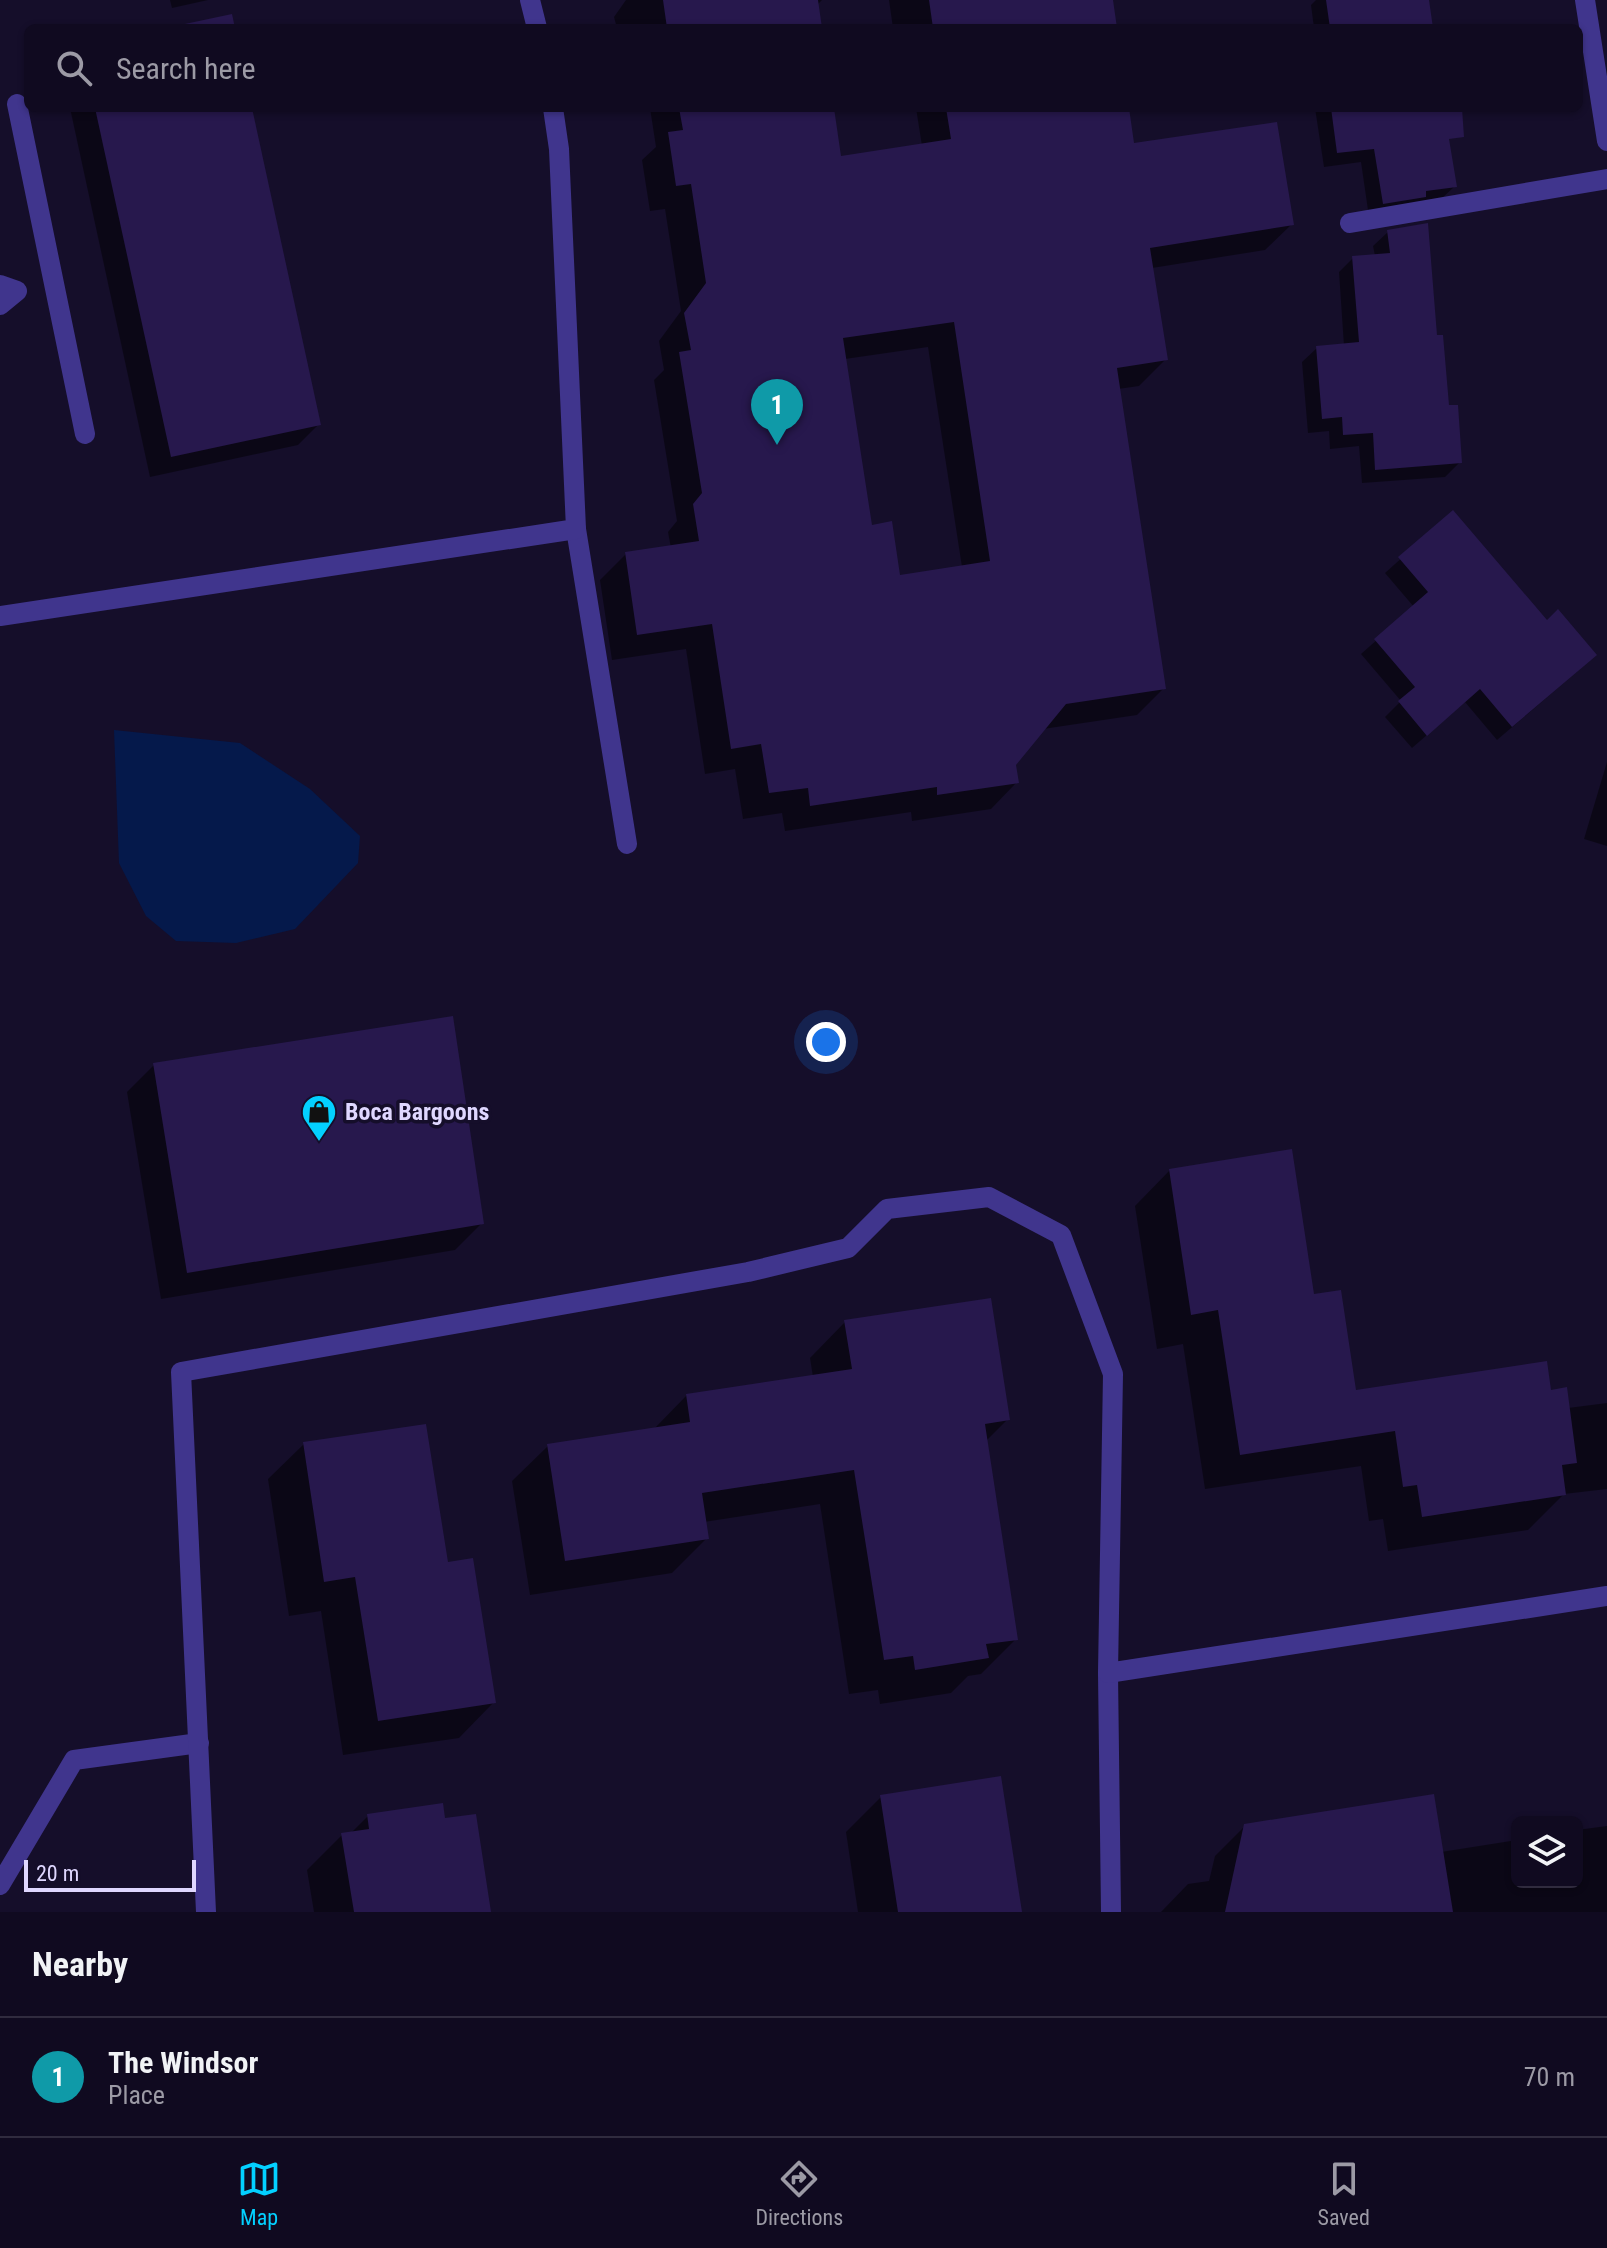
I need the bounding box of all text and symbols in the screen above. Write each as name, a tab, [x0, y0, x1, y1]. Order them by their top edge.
search box	[24, 24, 1583, 112]
icon: search	[52, 46, 96, 90]
text: Search here	[116, 51, 256, 86]
pin: 1	[751, 379, 803, 445]
your location	[806, 1022, 846, 1062]
shop icon: Boca Bargoons	[300, 1093, 338, 1143]
place label: Boca Bargoons	[345, 1098, 490, 1126]
map controls	[1511, 1816, 1583, 1888]
button: layers	[1511, 1816, 1583, 1888]
scale bar	[24, 1856, 196, 1892]
text: 20 m	[36, 1861, 79, 1886]
text: Nearby	[32, 1944, 128, 1984]
text: The Windsor	[108, 2045, 258, 2080]
text: 1	[51, 2062, 65, 2092]
text: 70 m	[1524, 2062, 1575, 2092]
text: Place	[108, 2080, 165, 2110]
tab: Map	[237, 2157, 281, 2230]
tab: Directions	[755, 2157, 843, 2230]
tab: Saved	[1318, 2157, 1370, 2230]

